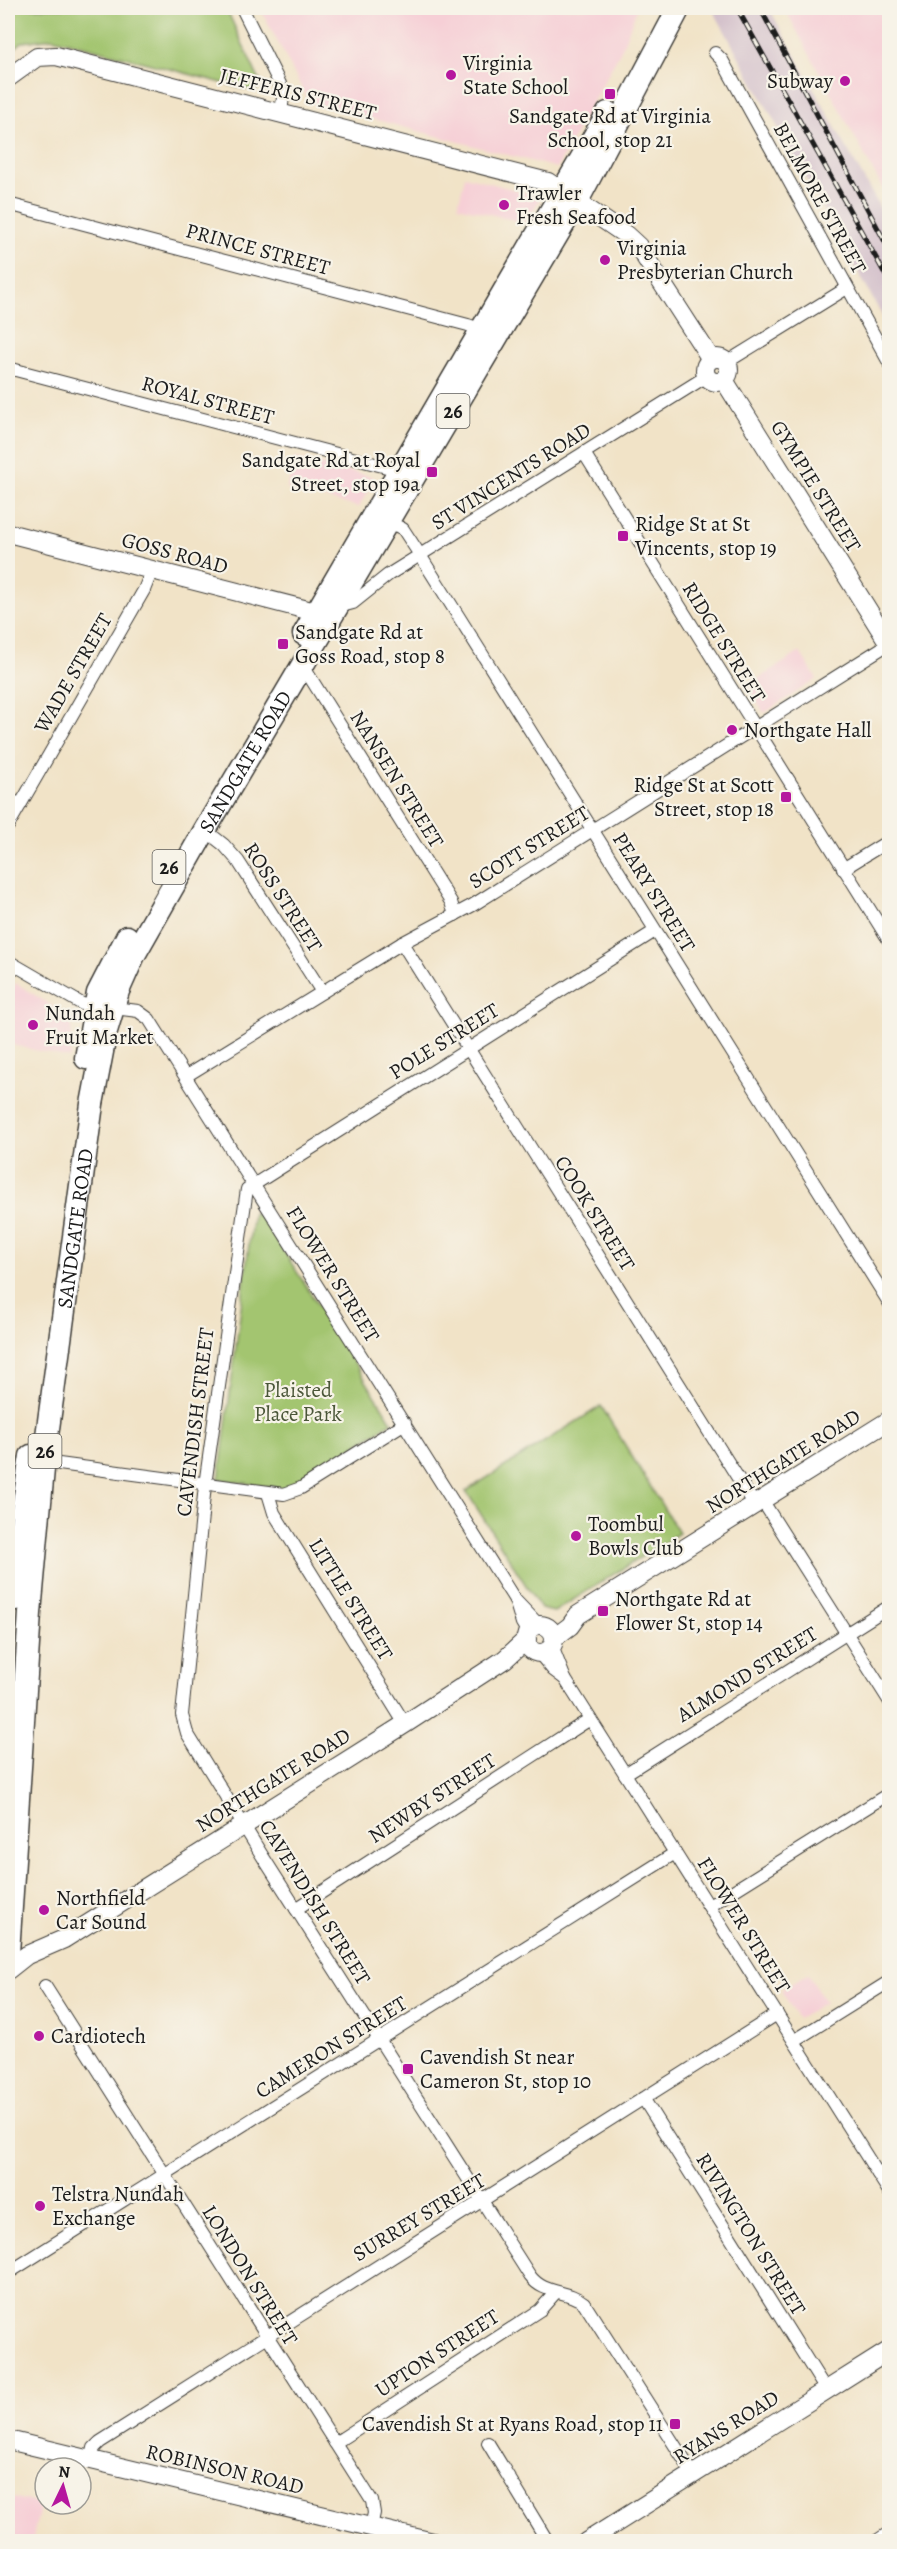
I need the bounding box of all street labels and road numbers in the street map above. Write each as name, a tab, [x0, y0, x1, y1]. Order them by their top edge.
street label: JEFFERIS STREET	[217, 61, 380, 127]
street label: BELMORE STREET	[767, 117, 873, 279]
street label: PRINCE STREET	[183, 216, 334, 282]
street label: ROYAL STREET	[139, 369, 278, 431]
road number: 26	[436, 394, 470, 428]
street label: GYMPIE STREET	[764, 415, 868, 558]
street label: ST VINCENTS ROAD	[426, 416, 596, 536]
street label: GOSS ROAD	[119, 525, 231, 581]
street label: RIDGE STREET	[676, 576, 773, 708]
street label: WADE STREET	[27, 608, 119, 739]
street label: SANDGATE ROAD	[192, 685, 298, 838]
street label: NANSEN STREET	[344, 705, 451, 853]
street label: SCOTT STREET	[463, 798, 595, 895]
street label: PEARY STREET	[606, 827, 702, 958]
street label: ROSS STREET	[237, 837, 329, 958]
road number: 26	[152, 850, 186, 884]
street label: POLE STREET	[384, 996, 505, 1086]
street label: SANDGATE ROAD	[50, 1147, 100, 1310]
street label: COOK STREET	[548, 1150, 642, 1276]
street label: FLOWER STREET	[280, 1200, 386, 1348]
street label: CAVENDISH STREET	[170, 1325, 221, 1518]
street label: NORTHGATE ROAD	[700, 1402, 866, 1520]
road number: 26	[28, 1434, 62, 1468]
street label: LITTLE STREET	[302, 1533, 400, 1666]
street label: ALMOND STREET	[671, 1619, 823, 1729]
street label: NORTHGATE ROAD	[190, 1721, 356, 1839]
street label: NEWBY STREET	[363, 1746, 502, 1850]
street label: CAVENDISH STREET	[253, 1814, 378, 1990]
street label: FLOWER STREET	[691, 1851, 797, 1999]
street label: CAMERON STREET	[250, 1989, 413, 2105]
street label: RIVINGTON STREET	[690, 2147, 813, 2321]
street label: SURREY STREET	[347, 2166, 491, 2268]
street label: LONDON STREET	[196, 2200, 305, 2351]
street label: UPTON STREET	[370, 2302, 505, 2404]
street label: RYANS ROAD	[668, 2383, 784, 2471]
street label: ROBINSON ROAD	[143, 2437, 307, 2501]

